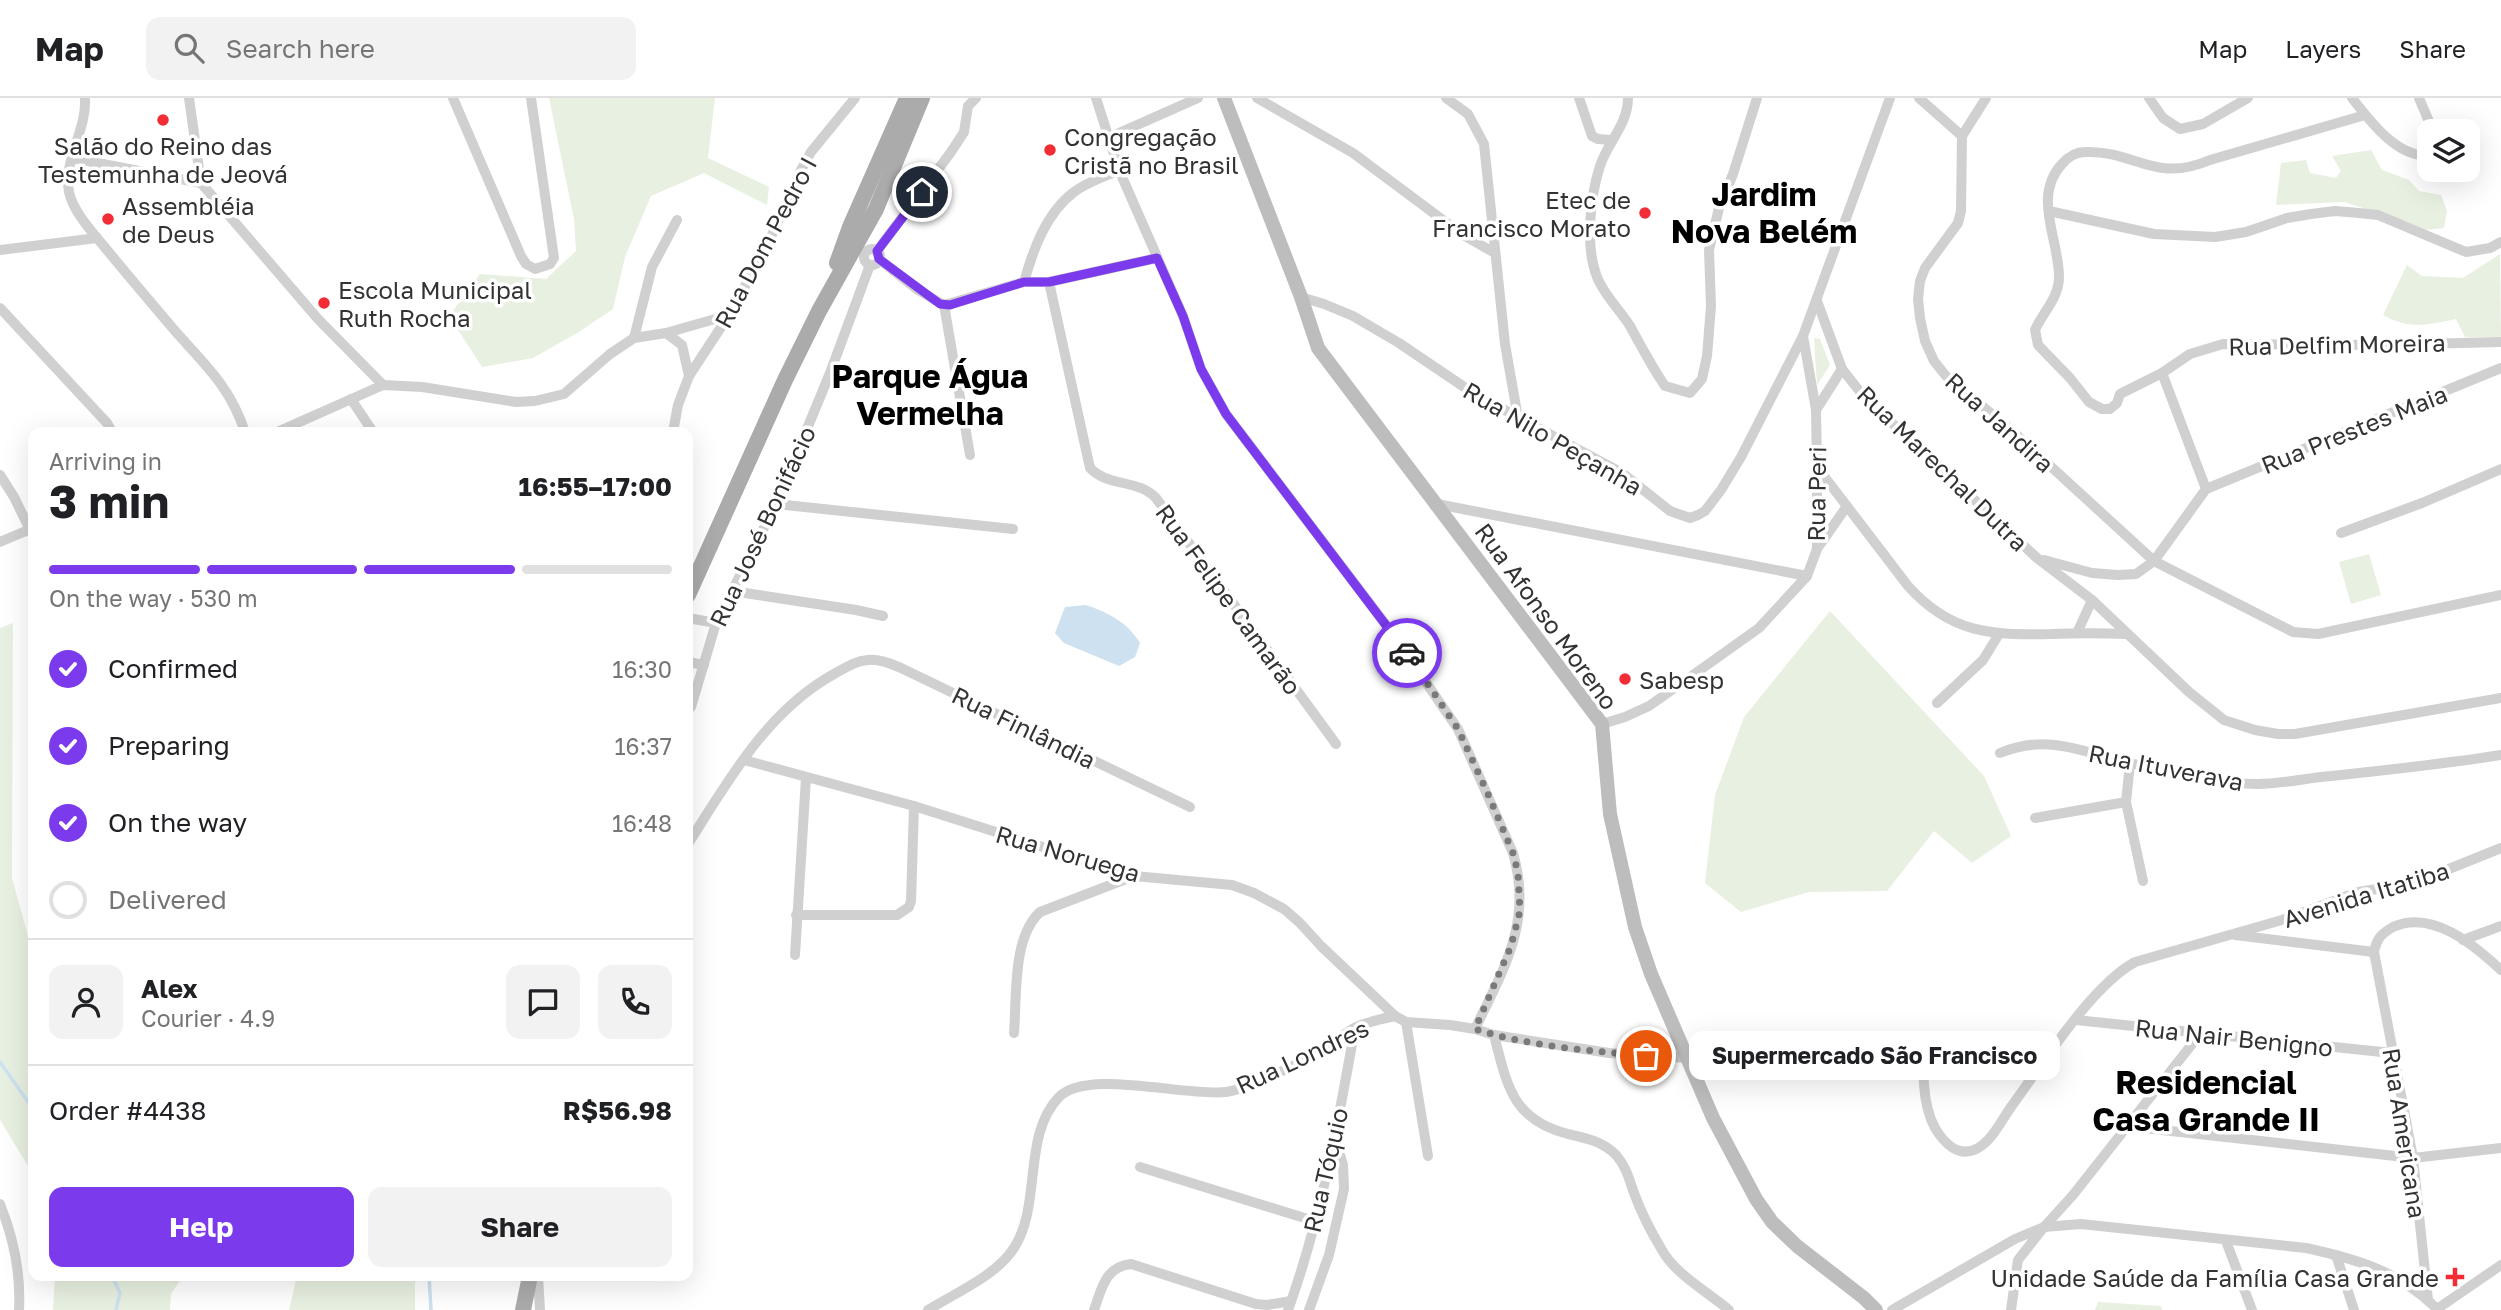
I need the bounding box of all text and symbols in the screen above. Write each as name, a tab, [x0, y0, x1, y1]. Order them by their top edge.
search box	[146, 17, 636, 80]
text: Map	[35, 29, 104, 68]
icon: search	[170, 29, 208, 67]
text: Search here	[226, 33, 375, 64]
text: Map	[2198, 34, 2247, 63]
text: Layers	[2285, 34, 2361, 63]
text: Share	[2399, 34, 2466, 63]
marker: Salão do Reino das Testemunha de Jeová	[155, 112, 171, 128]
map controls	[2417, 119, 2480, 182]
button: layers	[2417, 119, 2480, 182]
place label: Congregação Cristã no Brasil	[1064, 122, 1239, 179]
place label: Salão do Reino das Testemunha de Jeová	[38, 131, 288, 188]
marker: Congregação Cristã no Brasil	[1042, 142, 1058, 158]
street label: Rua Dom Pedro I	[708, 151, 822, 333]
pin	[892, 162, 952, 222]
icon: home	[903, 173, 941, 211]
district label: Jardim Nova Belém	[1671, 175, 1857, 250]
place label: Etec de Francisco Morato	[1432, 185, 1631, 242]
place label: Assembléia de Deus	[122, 191, 255, 248]
marker: Etec de Francisco Morato	[1637, 205, 1653, 221]
marker: Assembléia de Deus	[100, 211, 116, 227]
place label: Escola Municipal Ruth Rocha	[338, 275, 532, 332]
marker: Escola Municipal Ruth Rocha	[316, 295, 332, 311]
street label: Rua Delfim Moreira	[2228, 328, 2446, 360]
district label: Parque Água Vermelha	[832, 357, 1028, 432]
street label: Rua Jandira	[1940, 366, 2060, 478]
street label: Rua Nilo Peçanha	[1458, 375, 1648, 501]
street label: Rua Prestes Maia	[2257, 378, 2451, 480]
street label: Rua Marechal Dutra	[1852, 379, 2034, 557]
street label: Rua José Bonifácio	[703, 421, 821, 631]
street label: Rua Peri	[1801, 446, 1831, 542]
text: Arriving in	[49, 447, 162, 475]
text: 16:55–17:00	[519, 471, 672, 502]
text: 3 min	[49, 473, 169, 528]
street label: Rua Felipe Camarão	[1150, 498, 1308, 700]
street label: Rua Afonso Moreno	[1470, 517, 1624, 715]
text: On the way · 530 m	[49, 584, 258, 612]
courier	[1372, 618, 1442, 688]
icon: car	[1388, 634, 1426, 672]
icon: check	[49, 650, 87, 688]
text: Confirmed	[108, 653, 238, 684]
text: 16:30	[612, 655, 672, 683]
place label: Sabesp	[1639, 665, 1724, 694]
marker: Sabesp	[1617, 671, 1633, 687]
street label: Rua Finlândia	[947, 680, 1101, 774]
icon: check	[49, 727, 87, 765]
text: Preparing	[108, 730, 230, 761]
text: 16:37	[614, 732, 672, 760]
street label: Rua Ituverava	[2086, 738, 2246, 796]
icon: check	[49, 804, 87, 842]
text: On the way	[108, 807, 247, 838]
text: 16:48	[612, 809, 672, 837]
street label: Rua Noruega	[993, 819, 1143, 887]
street label: Avenida Itatiba	[2280, 855, 2452, 933]
text: Delivered	[108, 884, 227, 915]
button: person	[49, 965, 123, 1039]
button: chat	[506, 965, 580, 1039]
button: phone	[598, 965, 672, 1039]
text: Alex	[141, 973, 198, 1004]
text: Courier · 4.9	[141, 1004, 275, 1032]
street label: Rua Nair Benigno	[2134, 1012, 2334, 1062]
street label: Rua Londres	[1231, 1013, 1373, 1099]
pin	[1616, 1026, 1676, 1086]
callout: Supermercado São Francisco	[1688, 1032, 2059, 1080]
icon: bag	[1627, 1037, 1665, 1075]
text: Supermercado São Francisco	[1712, 1041, 2037, 1069]
street label: Rua Americana	[2377, 1046, 2433, 1220]
district label: Residencial Casa Grande II	[2092, 1063, 2320, 1138]
text: Order #4438	[49, 1095, 206, 1126]
text: R$56.98	[563, 1095, 672, 1126]
street label: Rua Tóquio	[1297, 1105, 1353, 1235]
button: Help	[49, 1187, 354, 1267]
button: Share	[368, 1187, 672, 1267]
place label: Unidade Saúde da Família Casa Grande	[1990, 1263, 2439, 1292]
marker: Unidade Saúde da Família Casa Grande	[2445, 1267, 2465, 1287]

